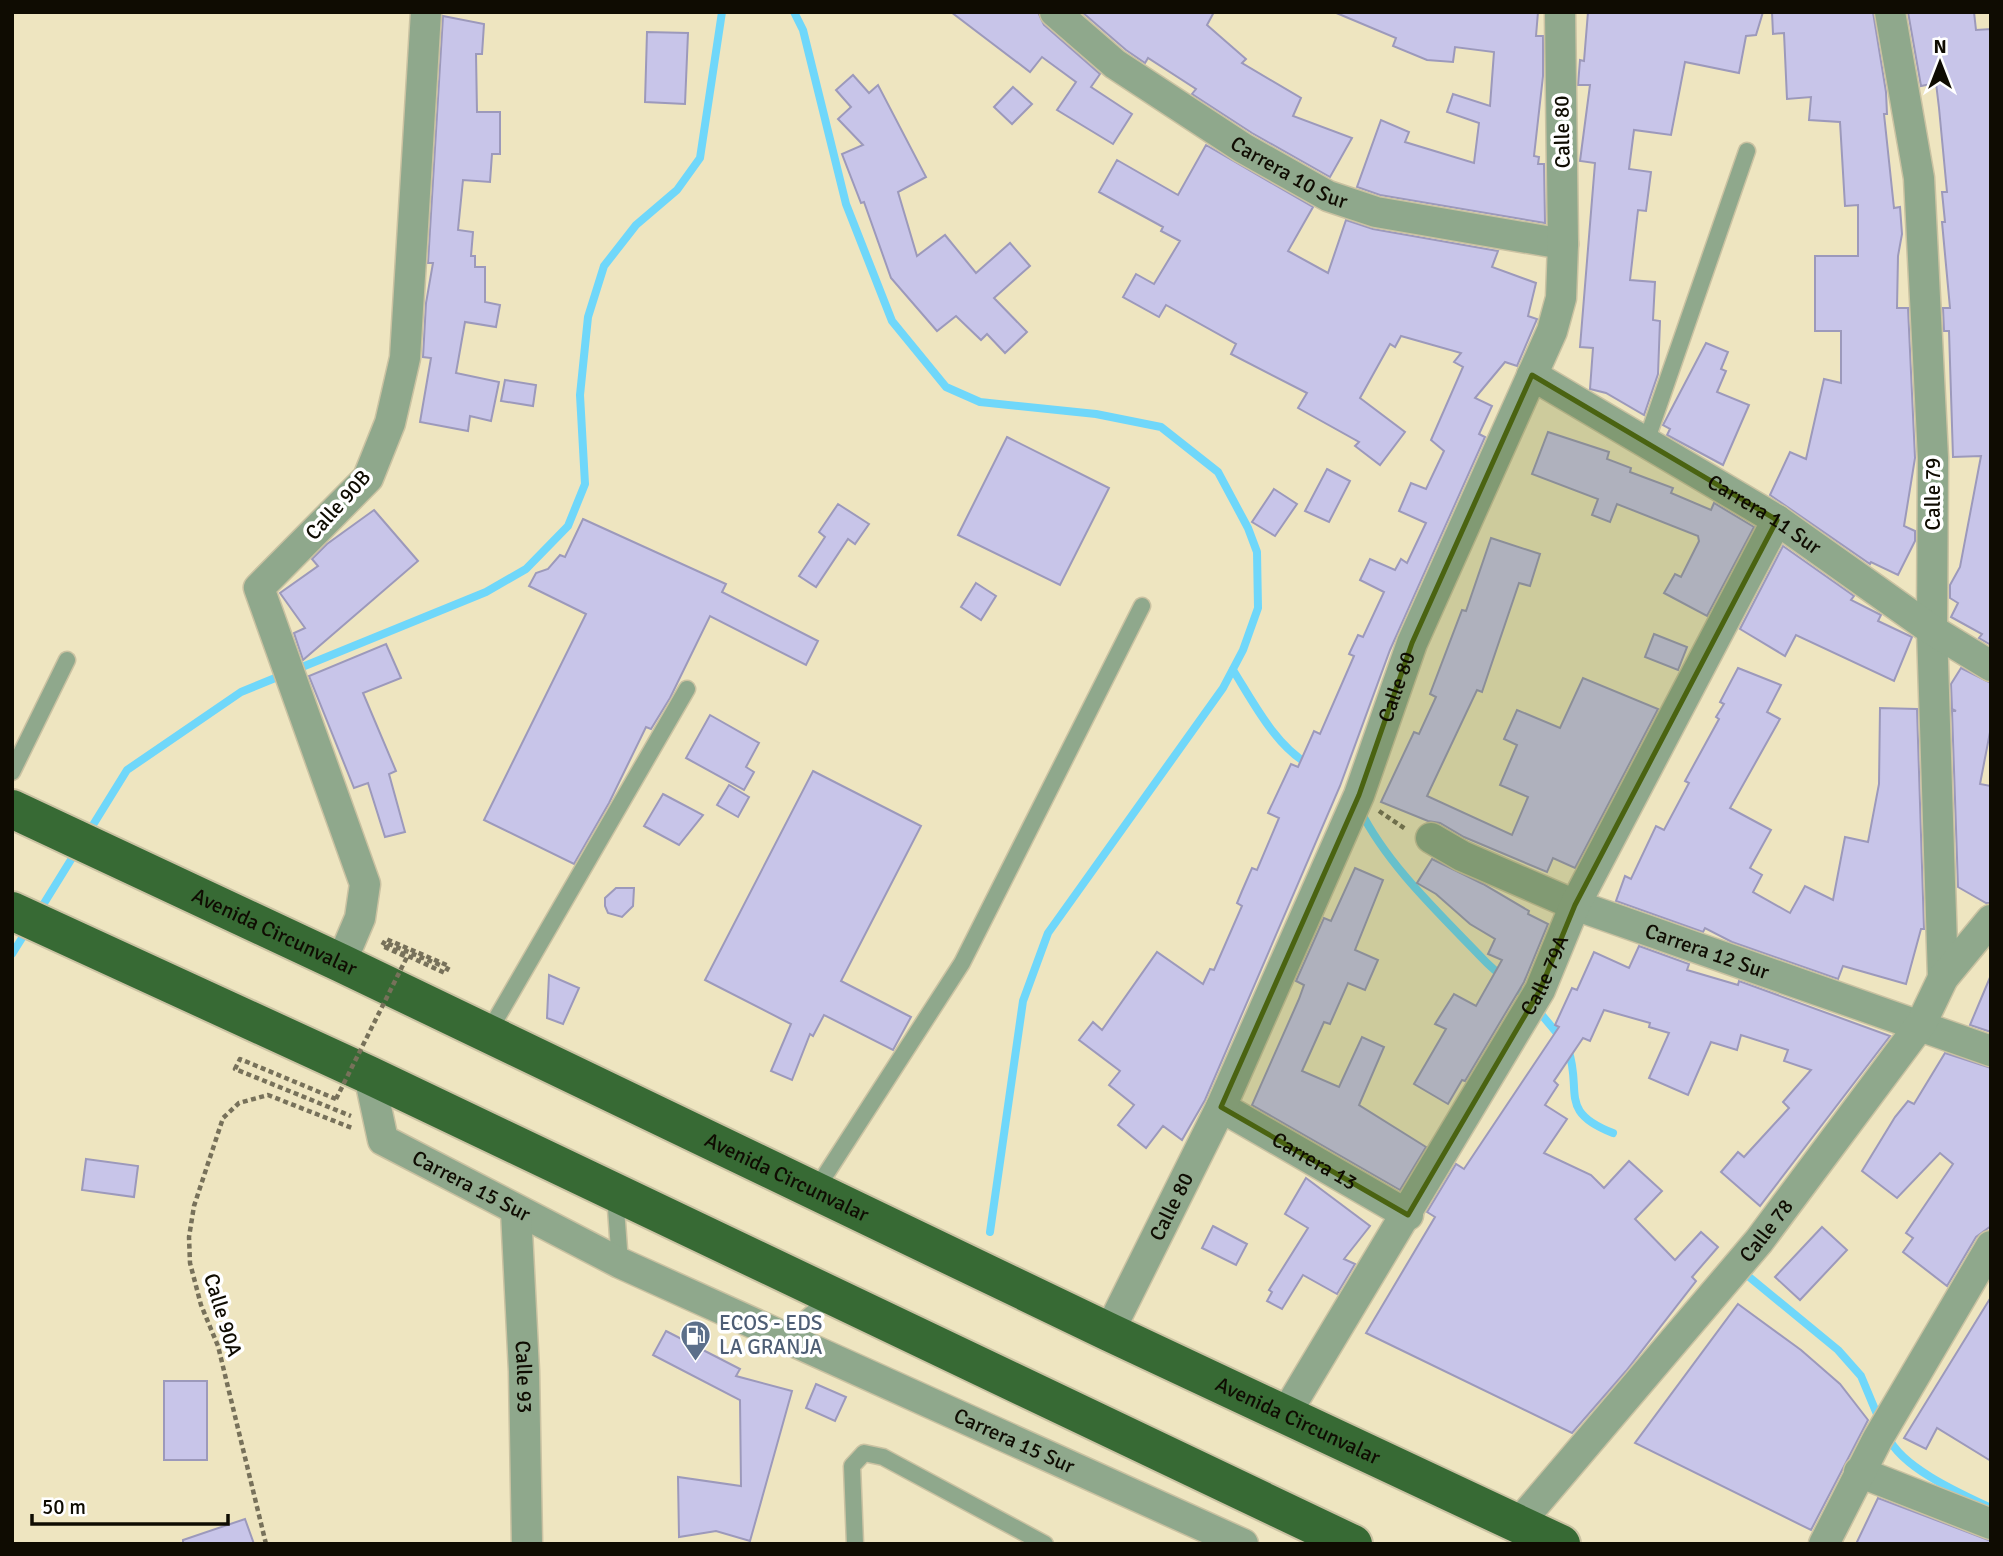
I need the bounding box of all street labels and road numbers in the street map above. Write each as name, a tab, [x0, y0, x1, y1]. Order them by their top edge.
street label: Calle 80	[1548, 95, 1576, 169]
street label: Carrera 10 Sur	[1225, 130, 1351, 215]
street label: Calle 79	[1920, 458, 1946, 530]
street label: Calle 90B	[300, 464, 376, 546]
street label: Carrera 11 Sur	[1703, 469, 1827, 560]
street label: Calle 80	[1372, 648, 1421, 726]
street label: Avenida Circunvalar	[188, 882, 362, 982]
street label: Carrera 12 Sur	[1642, 918, 1773, 985]
street label: Calle 79A	[1515, 931, 1574, 1020]
street label: Carrera 13	[1267, 1126, 1362, 1196]
street label: Avenida Circunvalar	[701, 1127, 873, 1228]
street label: Carrera 15 Sur	[408, 1144, 535, 1227]
street label: Calle 80	[1143, 1168, 1199, 1245]
street label: Calle 78	[1734, 1194, 1799, 1268]
street label: Calle 90A	[198, 1270, 248, 1360]
street label: Calle 93	[509, 1340, 538, 1413]
street label: Avenida Circunvalar	[1211, 1371, 1385, 1471]
street label: Carrera 15 Sur	[950, 1402, 1079, 1479]

